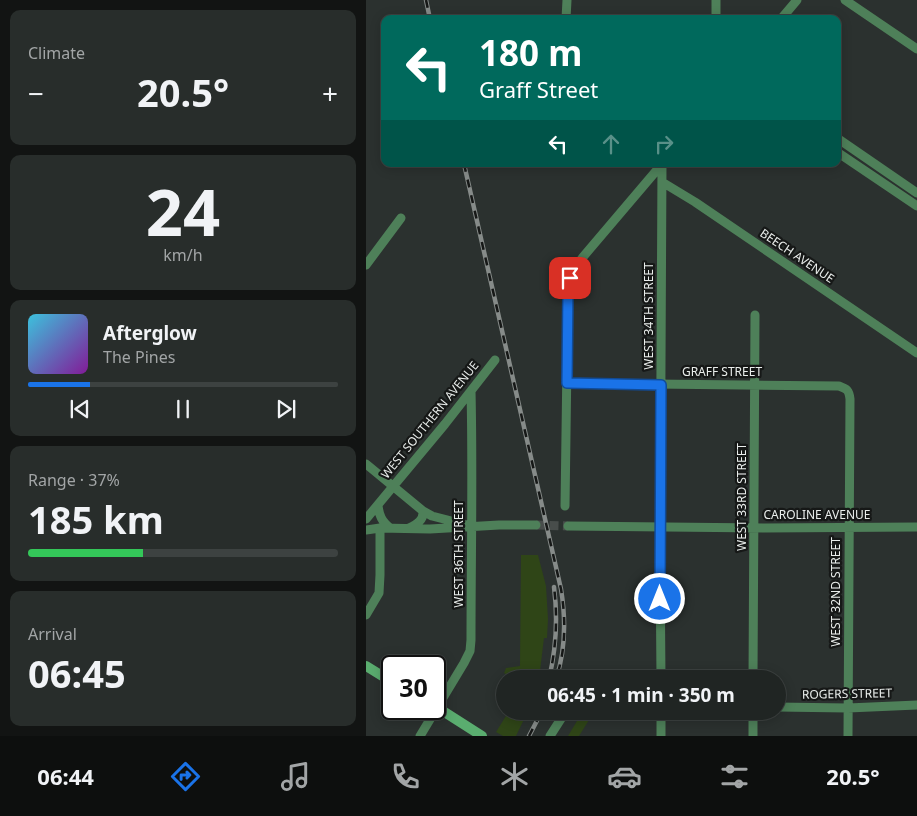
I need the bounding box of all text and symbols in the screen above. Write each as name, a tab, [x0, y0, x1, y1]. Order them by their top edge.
text: 180 m	[479, 29, 582, 76]
icon: left	[396, 35, 461, 100]
text: Climate	[28, 42, 85, 64]
text: 20.5°	[137, 66, 229, 118]
text: −	[28, 74, 44, 112]
text: +	[322, 74, 338, 112]
text: Graff Street	[479, 74, 598, 104]
icon: left	[544, 130, 572, 158]
icon: ahead	[597, 130, 625, 158]
icon: right	[650, 130, 678, 158]
text: 24	[146, 167, 220, 255]
street label: BEECH AVENUE	[757, 224, 838, 287]
text: km/h	[163, 244, 203, 266]
pin	[549, 257, 591, 299]
street label: WEST 34TH STREET	[640, 262, 657, 370]
icon: arrive	[556, 264, 584, 292]
text: Afterglow	[103, 320, 197, 346]
text: The Pines	[103, 346, 175, 368]
street label: WEST SOUTHERN AVENUE	[377, 357, 482, 482]
street label: GRAFF STREET	[682, 363, 762, 380]
icon: previous	[66, 395, 94, 423]
icon: pause	[169, 395, 197, 423]
icon: next	[272, 395, 300, 423]
street label: WEST 33RD STREET	[733, 443, 750, 551]
text: Range · 37%	[28, 469, 120, 491]
text: 185 km	[28, 493, 164, 545]
street label: WEST 36TH STREET	[450, 500, 467, 608]
street label: CAROLINE AVENUE	[764, 506, 870, 523]
street label: WEST 32ND STREET	[827, 537, 844, 647]
position arrow	[633, 572, 685, 624]
text: Arrival	[28, 623, 77, 645]
text: 06:45	[28, 647, 126, 699]
speed limit sign: 30	[381, 655, 446, 720]
text: 06:45 · 1 min · 350 m	[547, 682, 735, 708]
street label: ROGERS STREET	[802, 684, 893, 703]
icon: directions	[168, 759, 203, 794]
icon: music	[278, 759, 313, 794]
icon: phone	[388, 759, 423, 794]
icon: climate	[497, 759, 532, 794]
icon: car	[607, 759, 642, 794]
icon: filters	[717, 759, 752, 794]
text: 06:44	[37, 761, 94, 791]
text: 20.5°	[826, 761, 880, 791]

